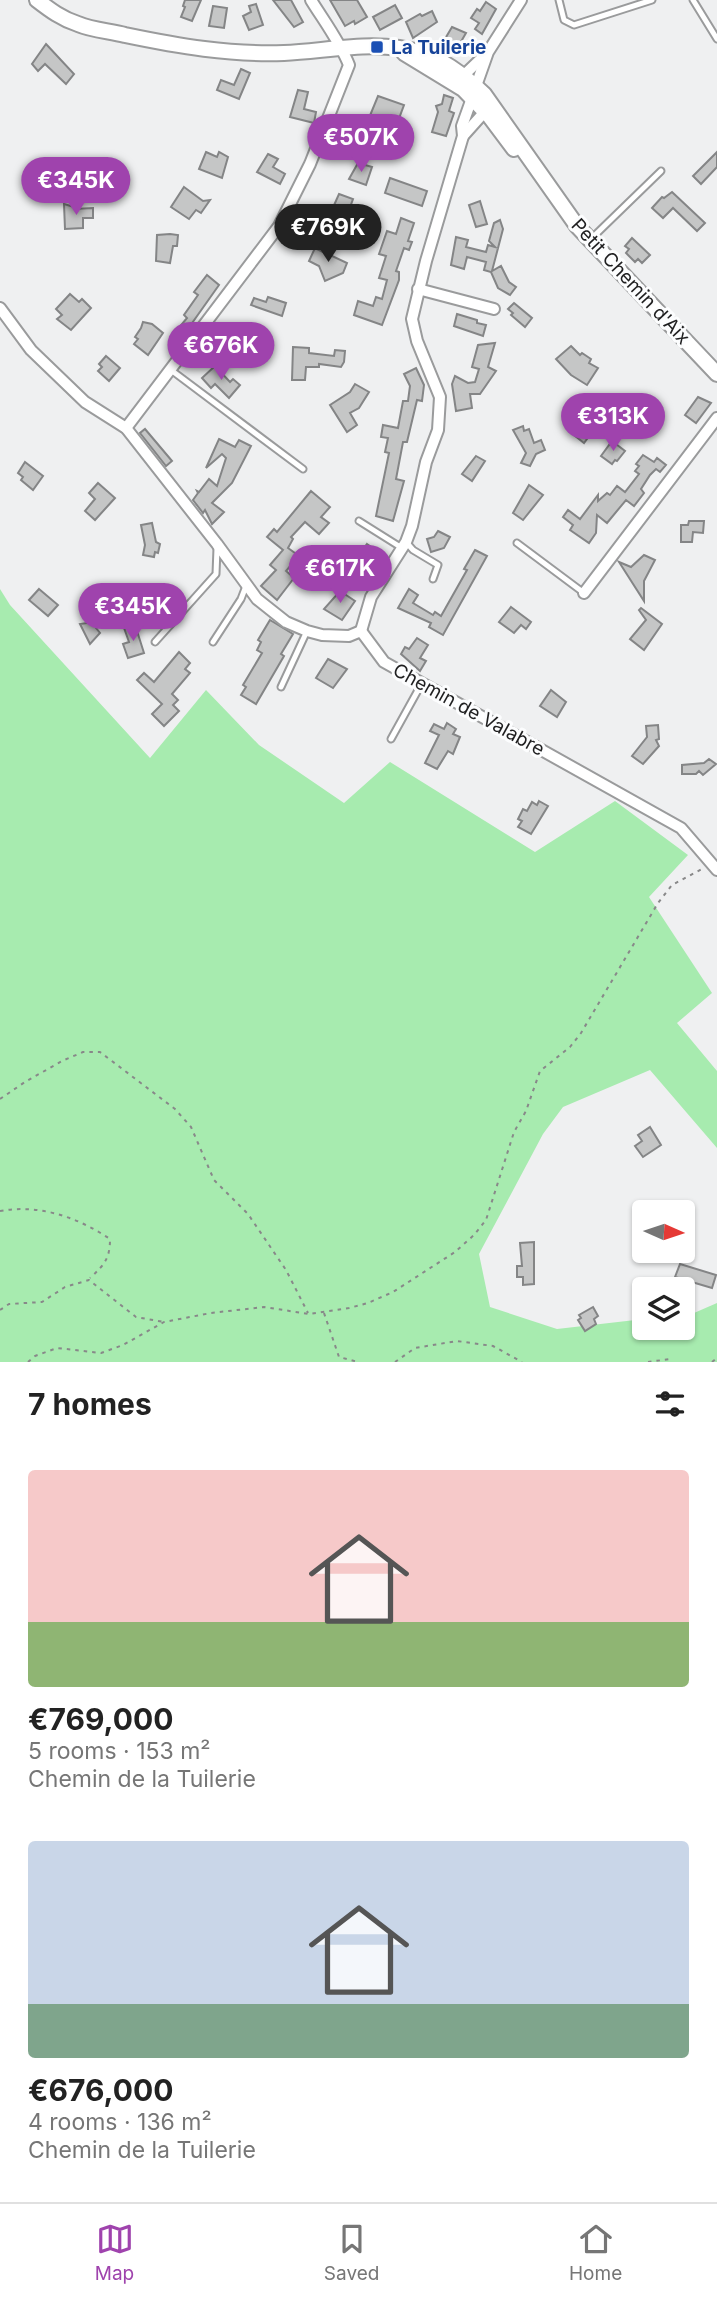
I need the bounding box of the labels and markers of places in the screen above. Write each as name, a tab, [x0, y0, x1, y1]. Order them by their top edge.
place label: La Tuilerie	[391, 36, 486, 59]
marker: La Tuilerie	[369, 39, 385, 55]
pin: €507K	[312, 114, 410, 174]
pin: €345K	[27, 158, 125, 217]
pin: €769K	[279, 204, 377, 264]
pin: €676K	[172, 322, 270, 382]
pin: €313K	[564, 393, 662, 453]
pin: €617K	[291, 546, 389, 605]
pin: €345K	[84, 584, 182, 643]

